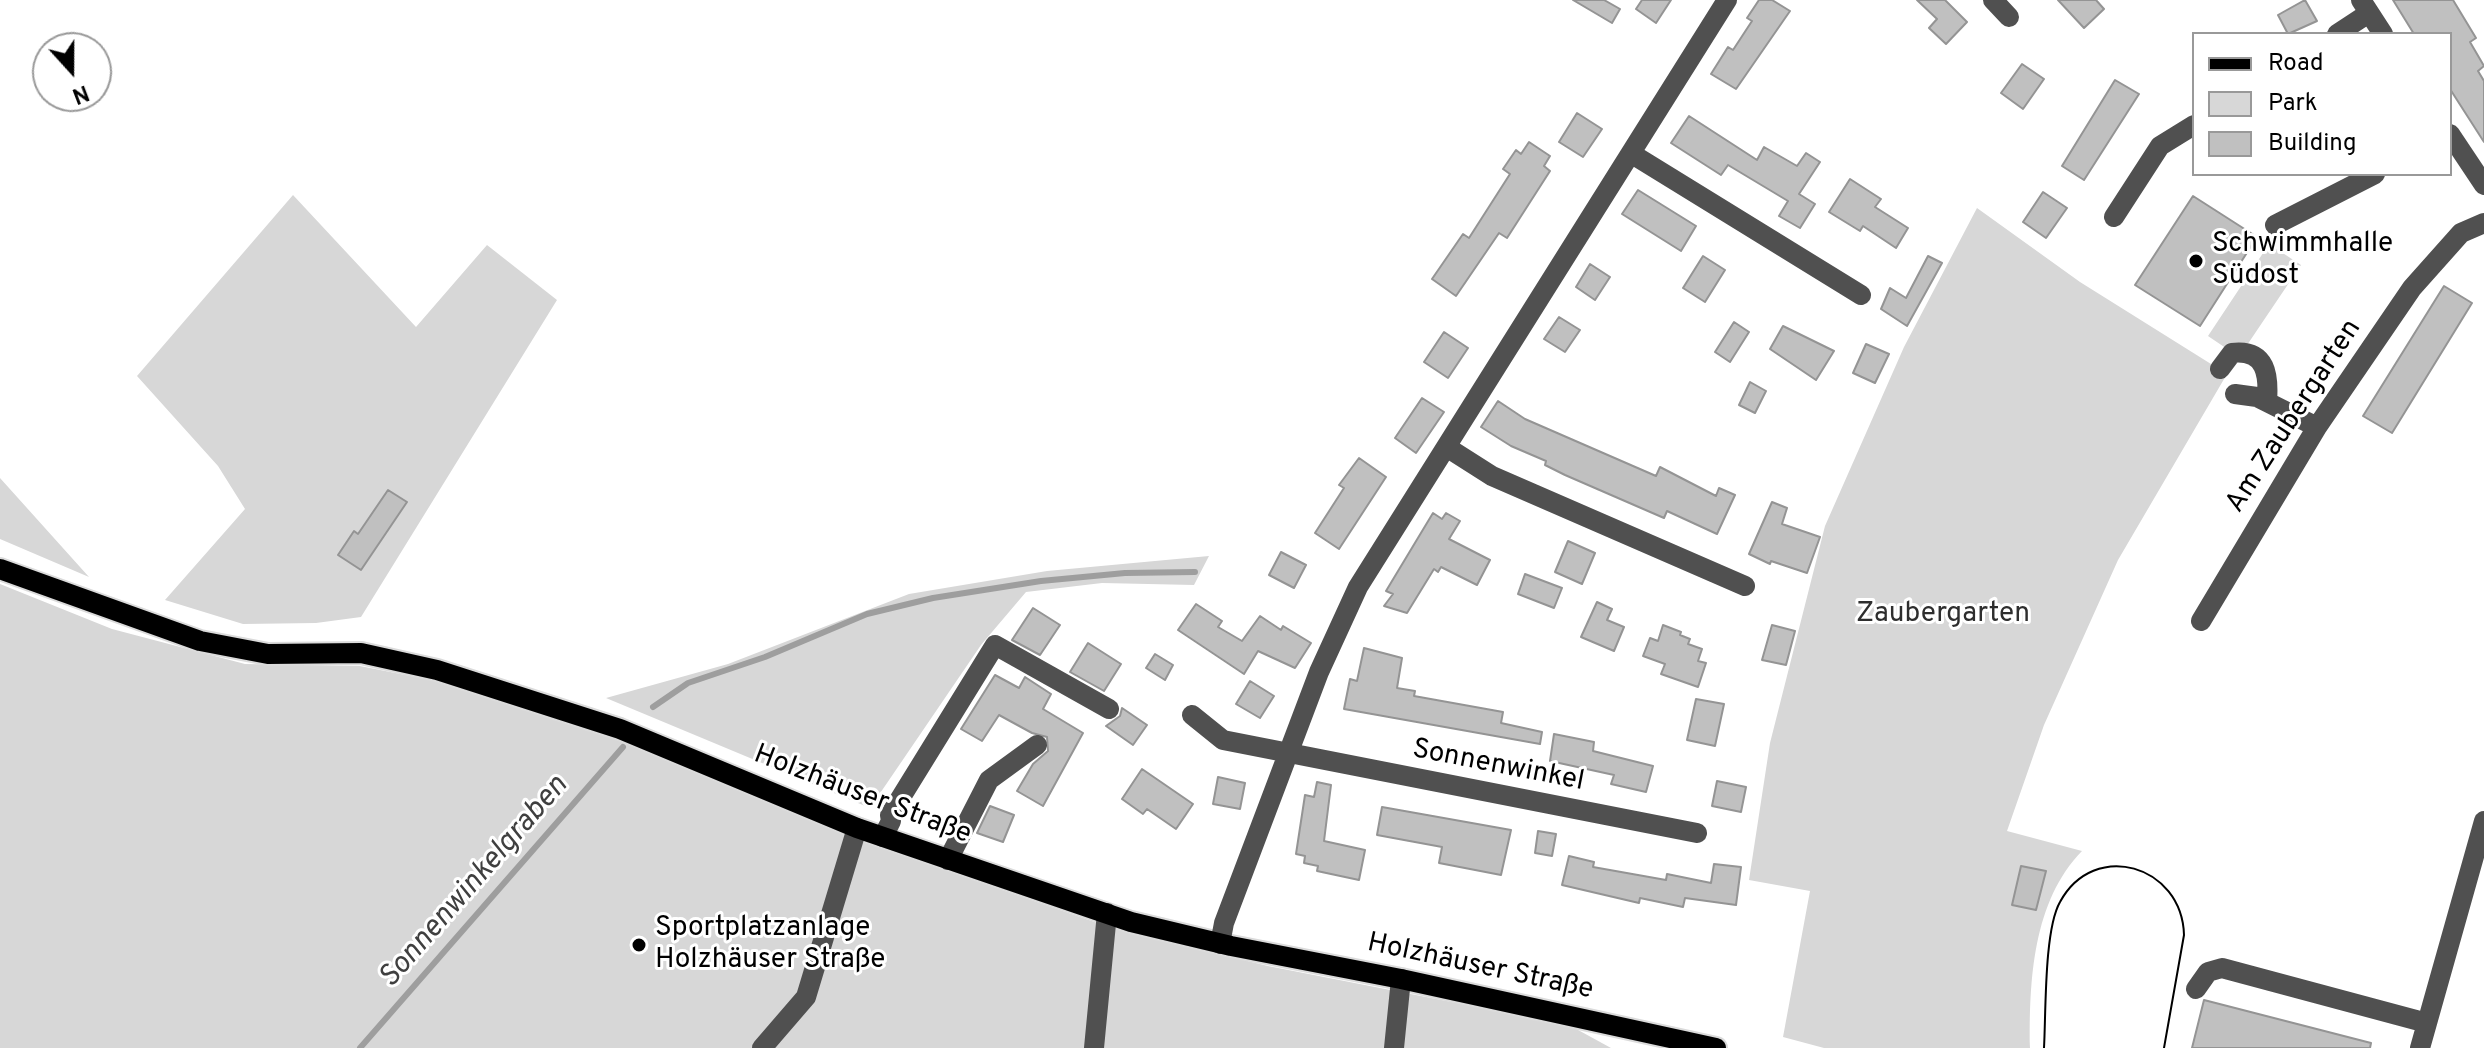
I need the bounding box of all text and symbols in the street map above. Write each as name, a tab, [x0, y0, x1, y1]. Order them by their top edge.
north arrow	[32, 32, 112, 112]
legend	[2192, 32, 2452, 176]
text: Road	[2268, 49, 2324, 79]
text: N	[68, 78, 92, 108]
text: Park	[2268, 89, 2318, 119]
text: Building	[2268, 129, 2357, 159]
place label: Schwimmhalle Südost	[2212, 228, 2393, 294]
marker: Schwimmhalle Südost	[2187, 252, 2205, 270]
street label: Am Zaubergarten	[2220, 314, 2370, 520]
park label: Zaubergarten	[1856, 598, 2030, 632]
street label: Sonnenwinkel	[1409, 734, 1587, 800]
street label: Holzhäuser Straße	[749, 739, 975, 853]
water label: Sonnenwinkelgraben	[373, 769, 577, 997]
place label: Sportplatzanlage Holzhäuser Straße	[655, 912, 885, 978]
street label: Holzhäuser Straße	[1364, 928, 1596, 1008]
marker: Sportplatzanlage Holzhäuser Straße	[630, 936, 648, 954]

